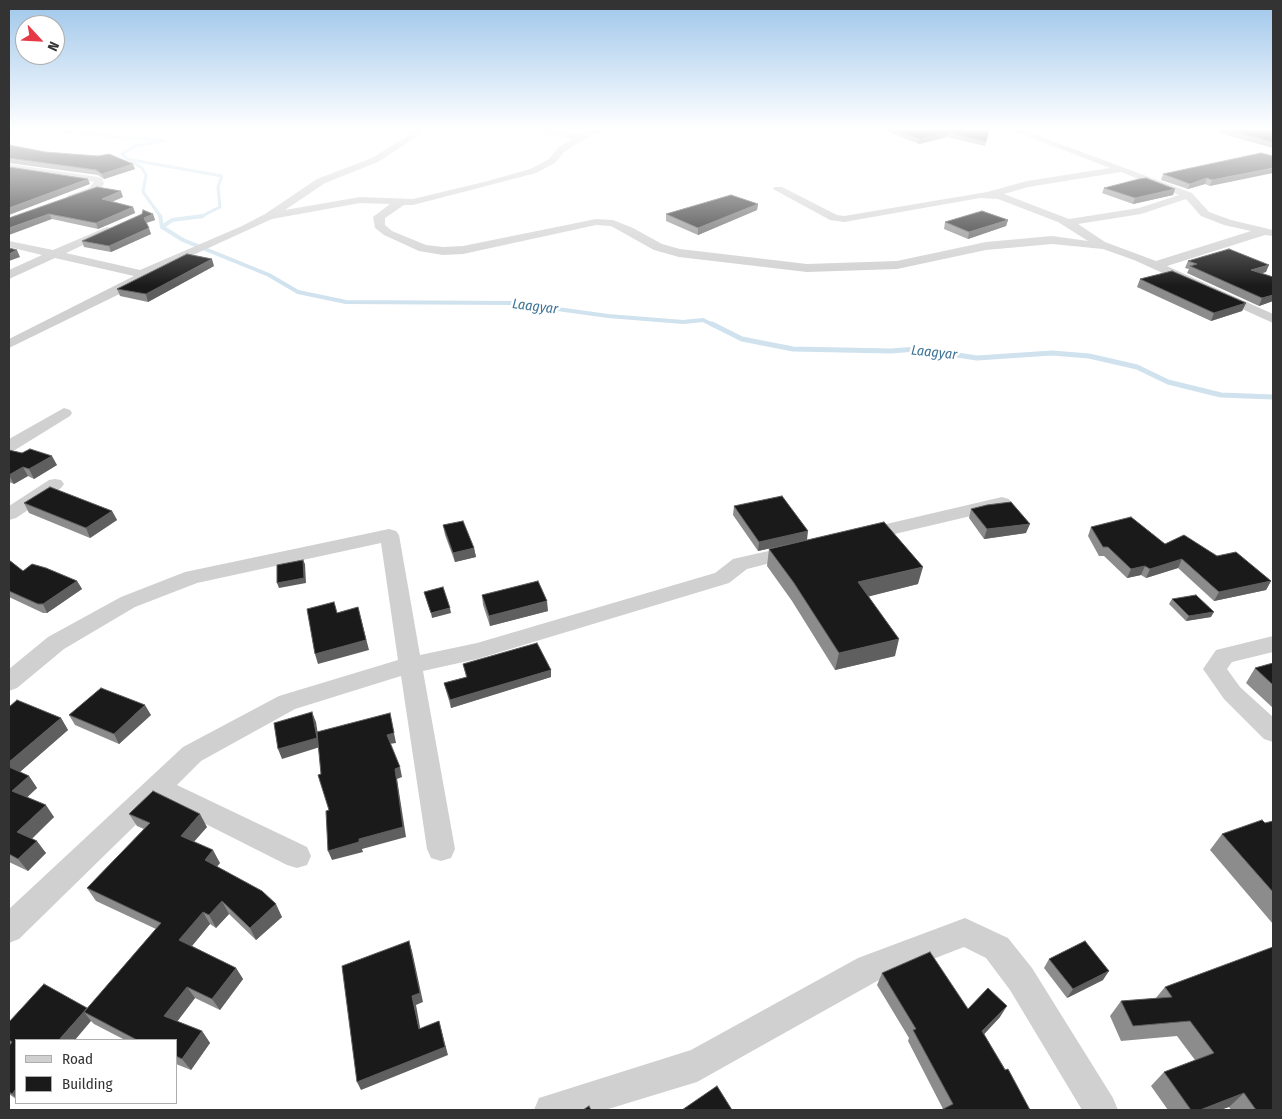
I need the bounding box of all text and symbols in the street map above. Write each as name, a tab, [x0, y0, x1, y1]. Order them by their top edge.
north arrow	[15, 15, 65, 65]
text: N	[44, 39, 63, 54]
water label: Laagyar	[511, 296, 559, 318]
water label: Laagyar	[910, 342, 958, 364]
legend	[15, 1039, 178, 1104]
text: Road	[62, 1050, 93, 1068]
text: Building	[62, 1075, 113, 1093]

